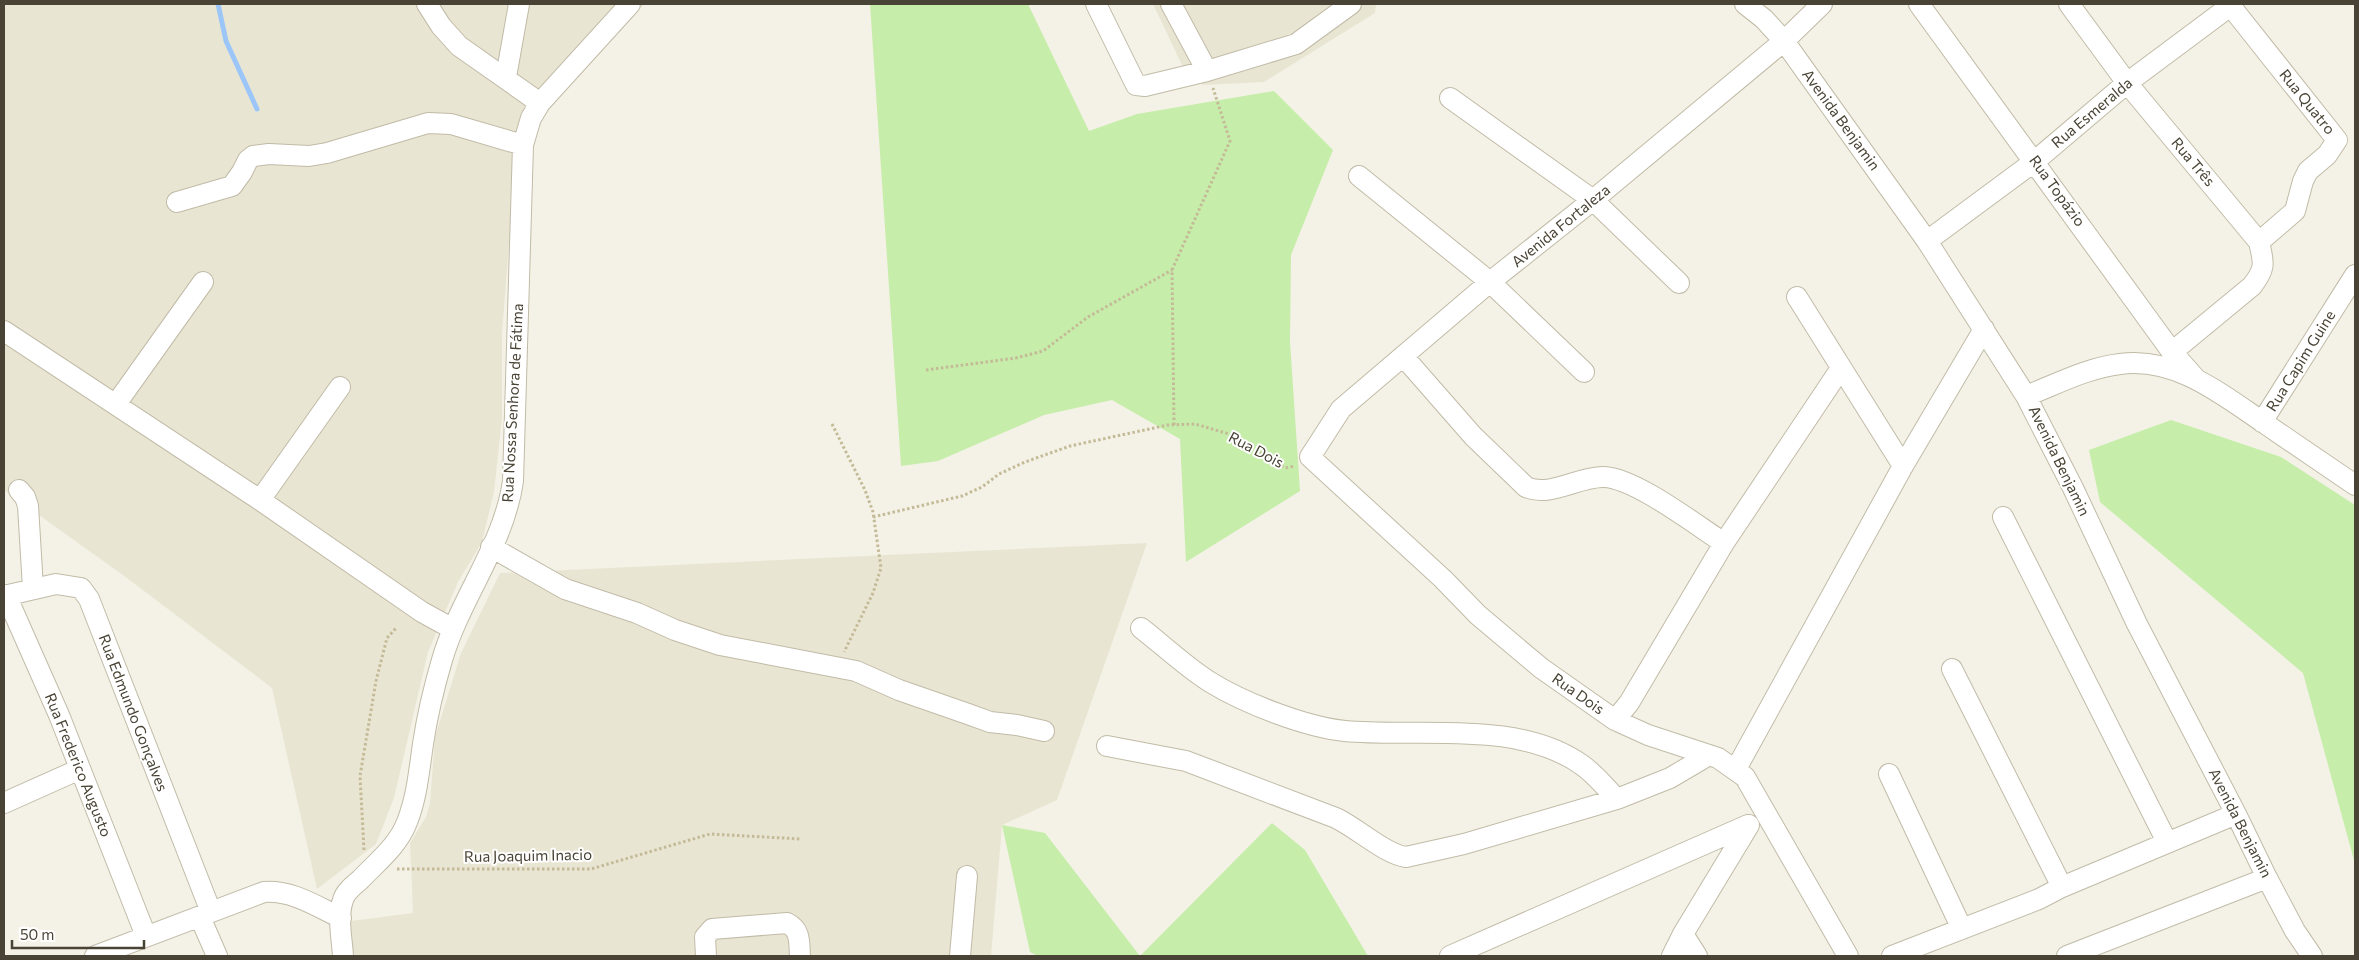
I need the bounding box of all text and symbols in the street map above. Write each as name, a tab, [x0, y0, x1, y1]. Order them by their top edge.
street label: Avenida Benjamin	[1799, 65, 1884, 173]
street label: Rua Quatro	[2276, 65, 2339, 138]
street label: Rua Esmeralda	[2047, 73, 2135, 151]
street label: Rua Três	[2168, 133, 2219, 189]
street label: Rua Topázio	[2026, 151, 2090, 229]
street label: Avenida Fortaleza	[1508, 180, 1613, 270]
street label: Rua Nossa Senhora de Fátima	[498, 303, 526, 503]
street label: Rua Capim Guine	[2262, 307, 2338, 414]
street label: Avenida Benjamin	[2025, 403, 2094, 519]
street label: Rua Dois	[1226, 427, 1287, 471]
street label: Rua Edmundo Gonçalves	[96, 631, 172, 794]
street label: Rua Dois	[1549, 669, 1608, 718]
street label: Rua Frederico Augusto	[42, 690, 116, 839]
street label: Avenida Benjamin	[2206, 765, 2276, 880]
street label: Rua Joaquim Inacio	[464, 845, 592, 865]
scale bar	[12, 918, 145, 950]
text: 50 m	[20, 925, 54, 943]

